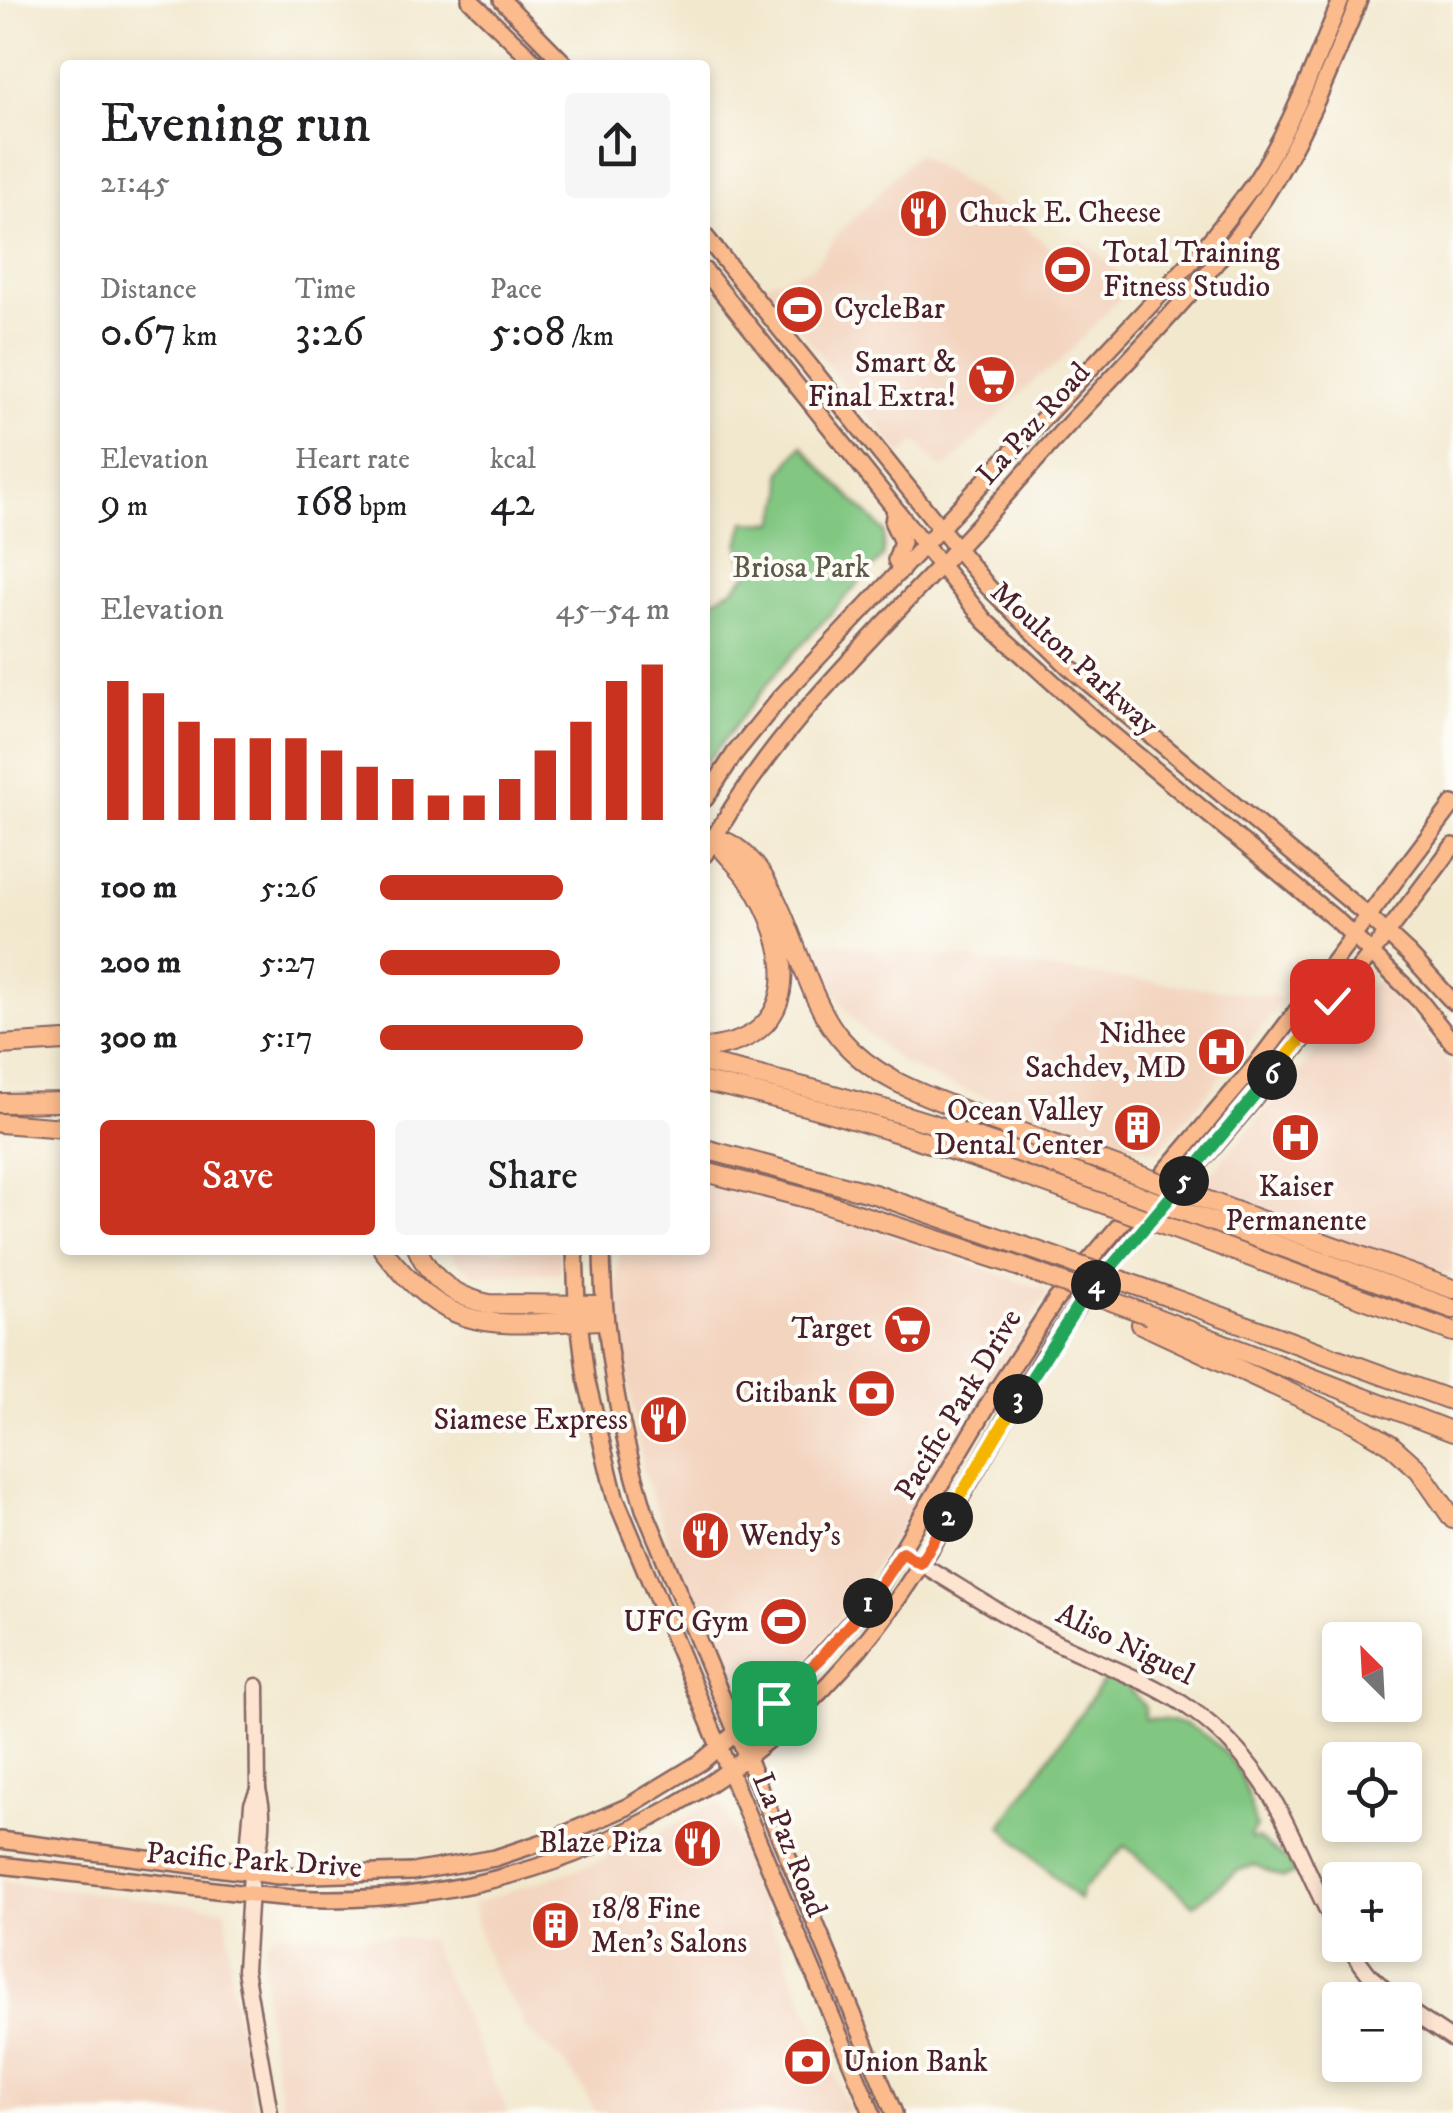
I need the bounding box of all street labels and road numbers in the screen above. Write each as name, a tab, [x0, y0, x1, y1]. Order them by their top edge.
street label: La Paz Road	[969, 355, 1099, 493]
street label: Moulton Parkway	[982, 574, 1166, 745]
street label: Pacific Park Drive	[887, 1303, 1031, 1507]
street label: Aliso Niguel	[1050, 1596, 1200, 1694]
street label: La Paz Road	[743, 1767, 835, 1923]
street label: Pacific Park Drive	[145, 1835, 363, 1887]

